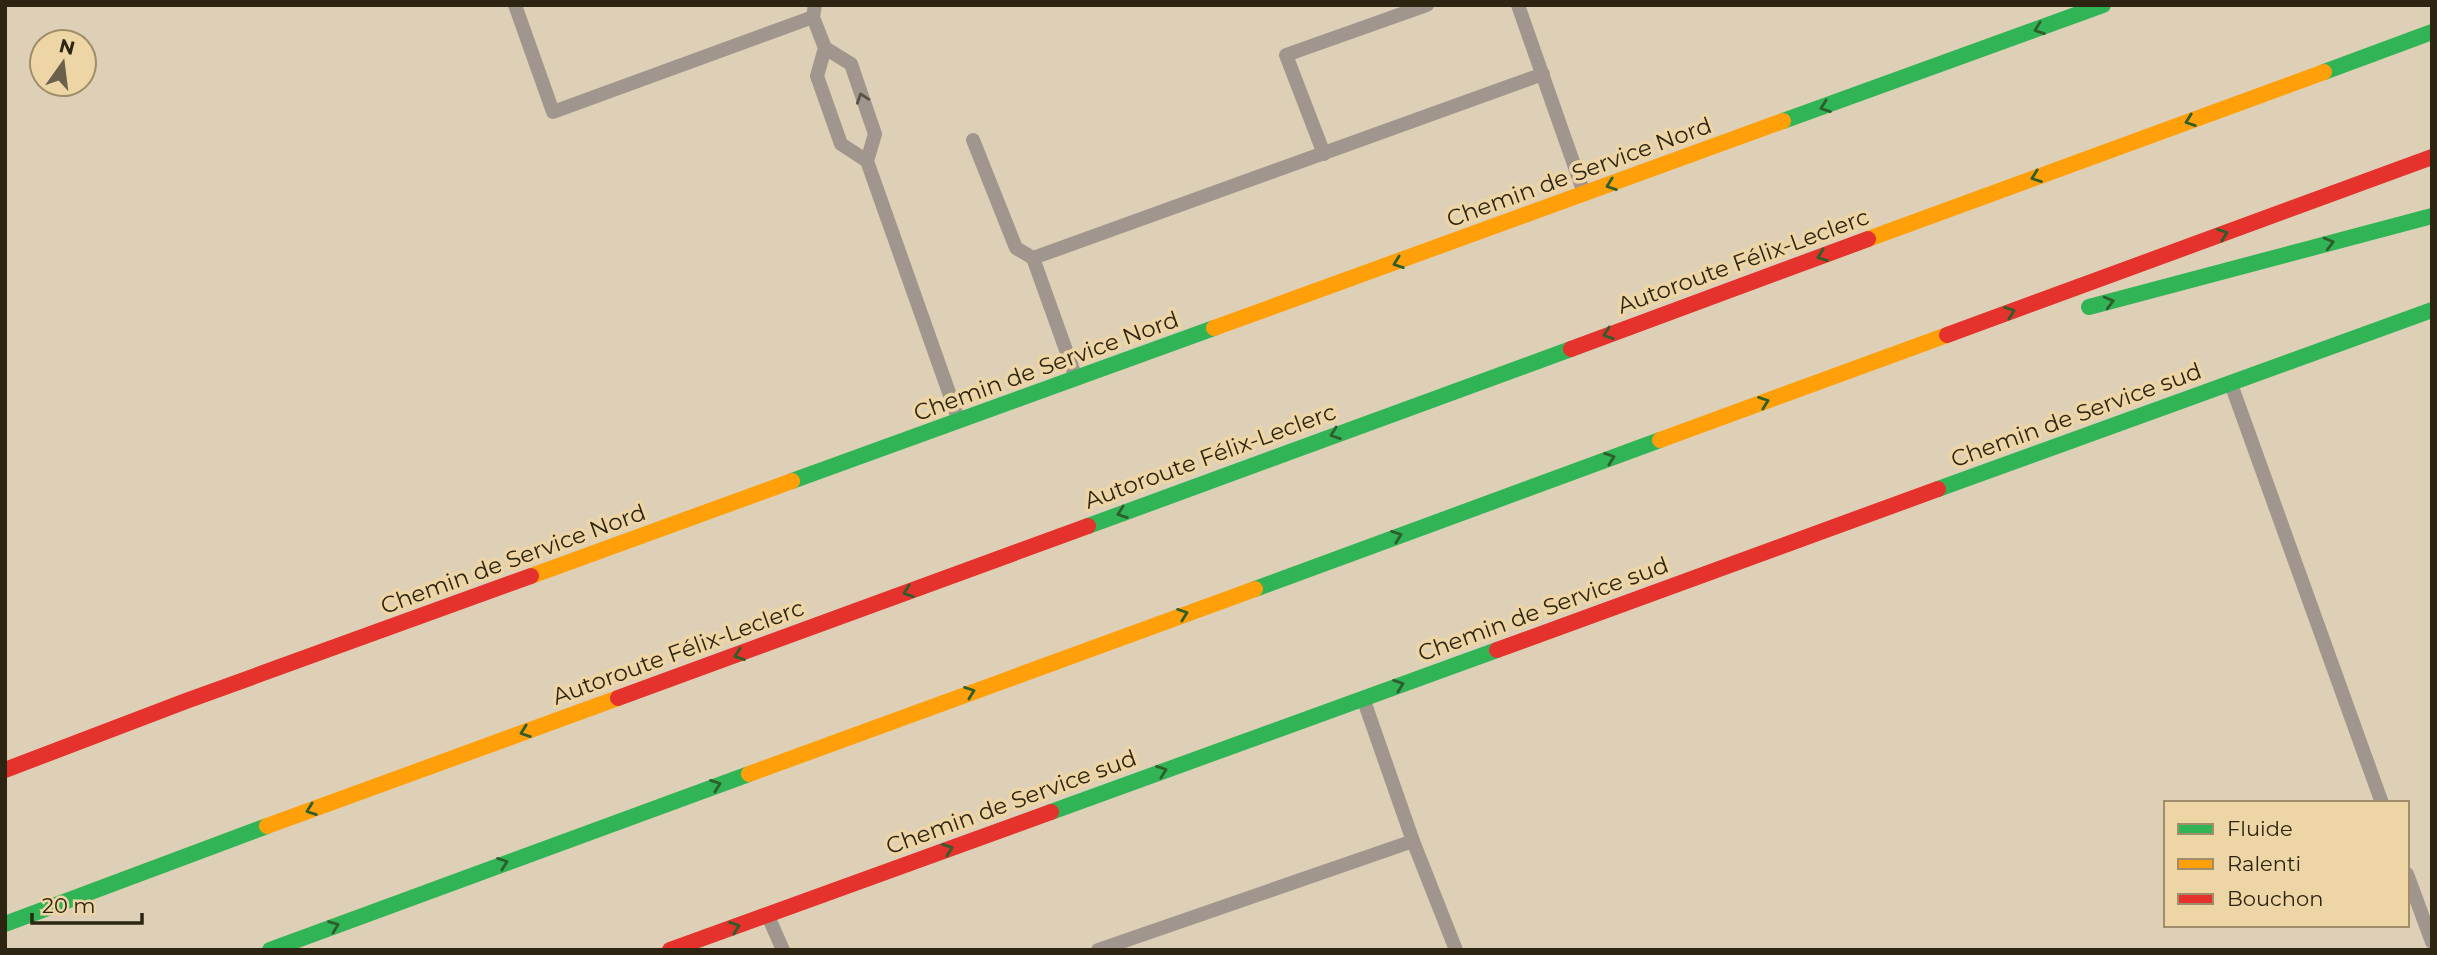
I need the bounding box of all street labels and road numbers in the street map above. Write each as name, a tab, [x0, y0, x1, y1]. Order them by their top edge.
street label: Chemin de Service Nord	[1443, 111, 1715, 233]
street label: Autoroute Félix-Leclerc	[1613, 202, 1873, 320]
street label: Chemin de Service Nord	[910, 305, 1182, 427]
street label: Chemin de Service sud	[1947, 357, 2205, 473]
street label: Autoroute Félix-Leclerc	[1080, 397, 1340, 515]
street label: Chemin de Service Nord	[377, 498, 649, 620]
street label: Chemin de Service sud	[1414, 551, 1672, 667]
street label: Autoroute Félix-Leclerc	[548, 593, 808, 711]
street label: Chemin de Service sud	[882, 744, 1140, 860]

